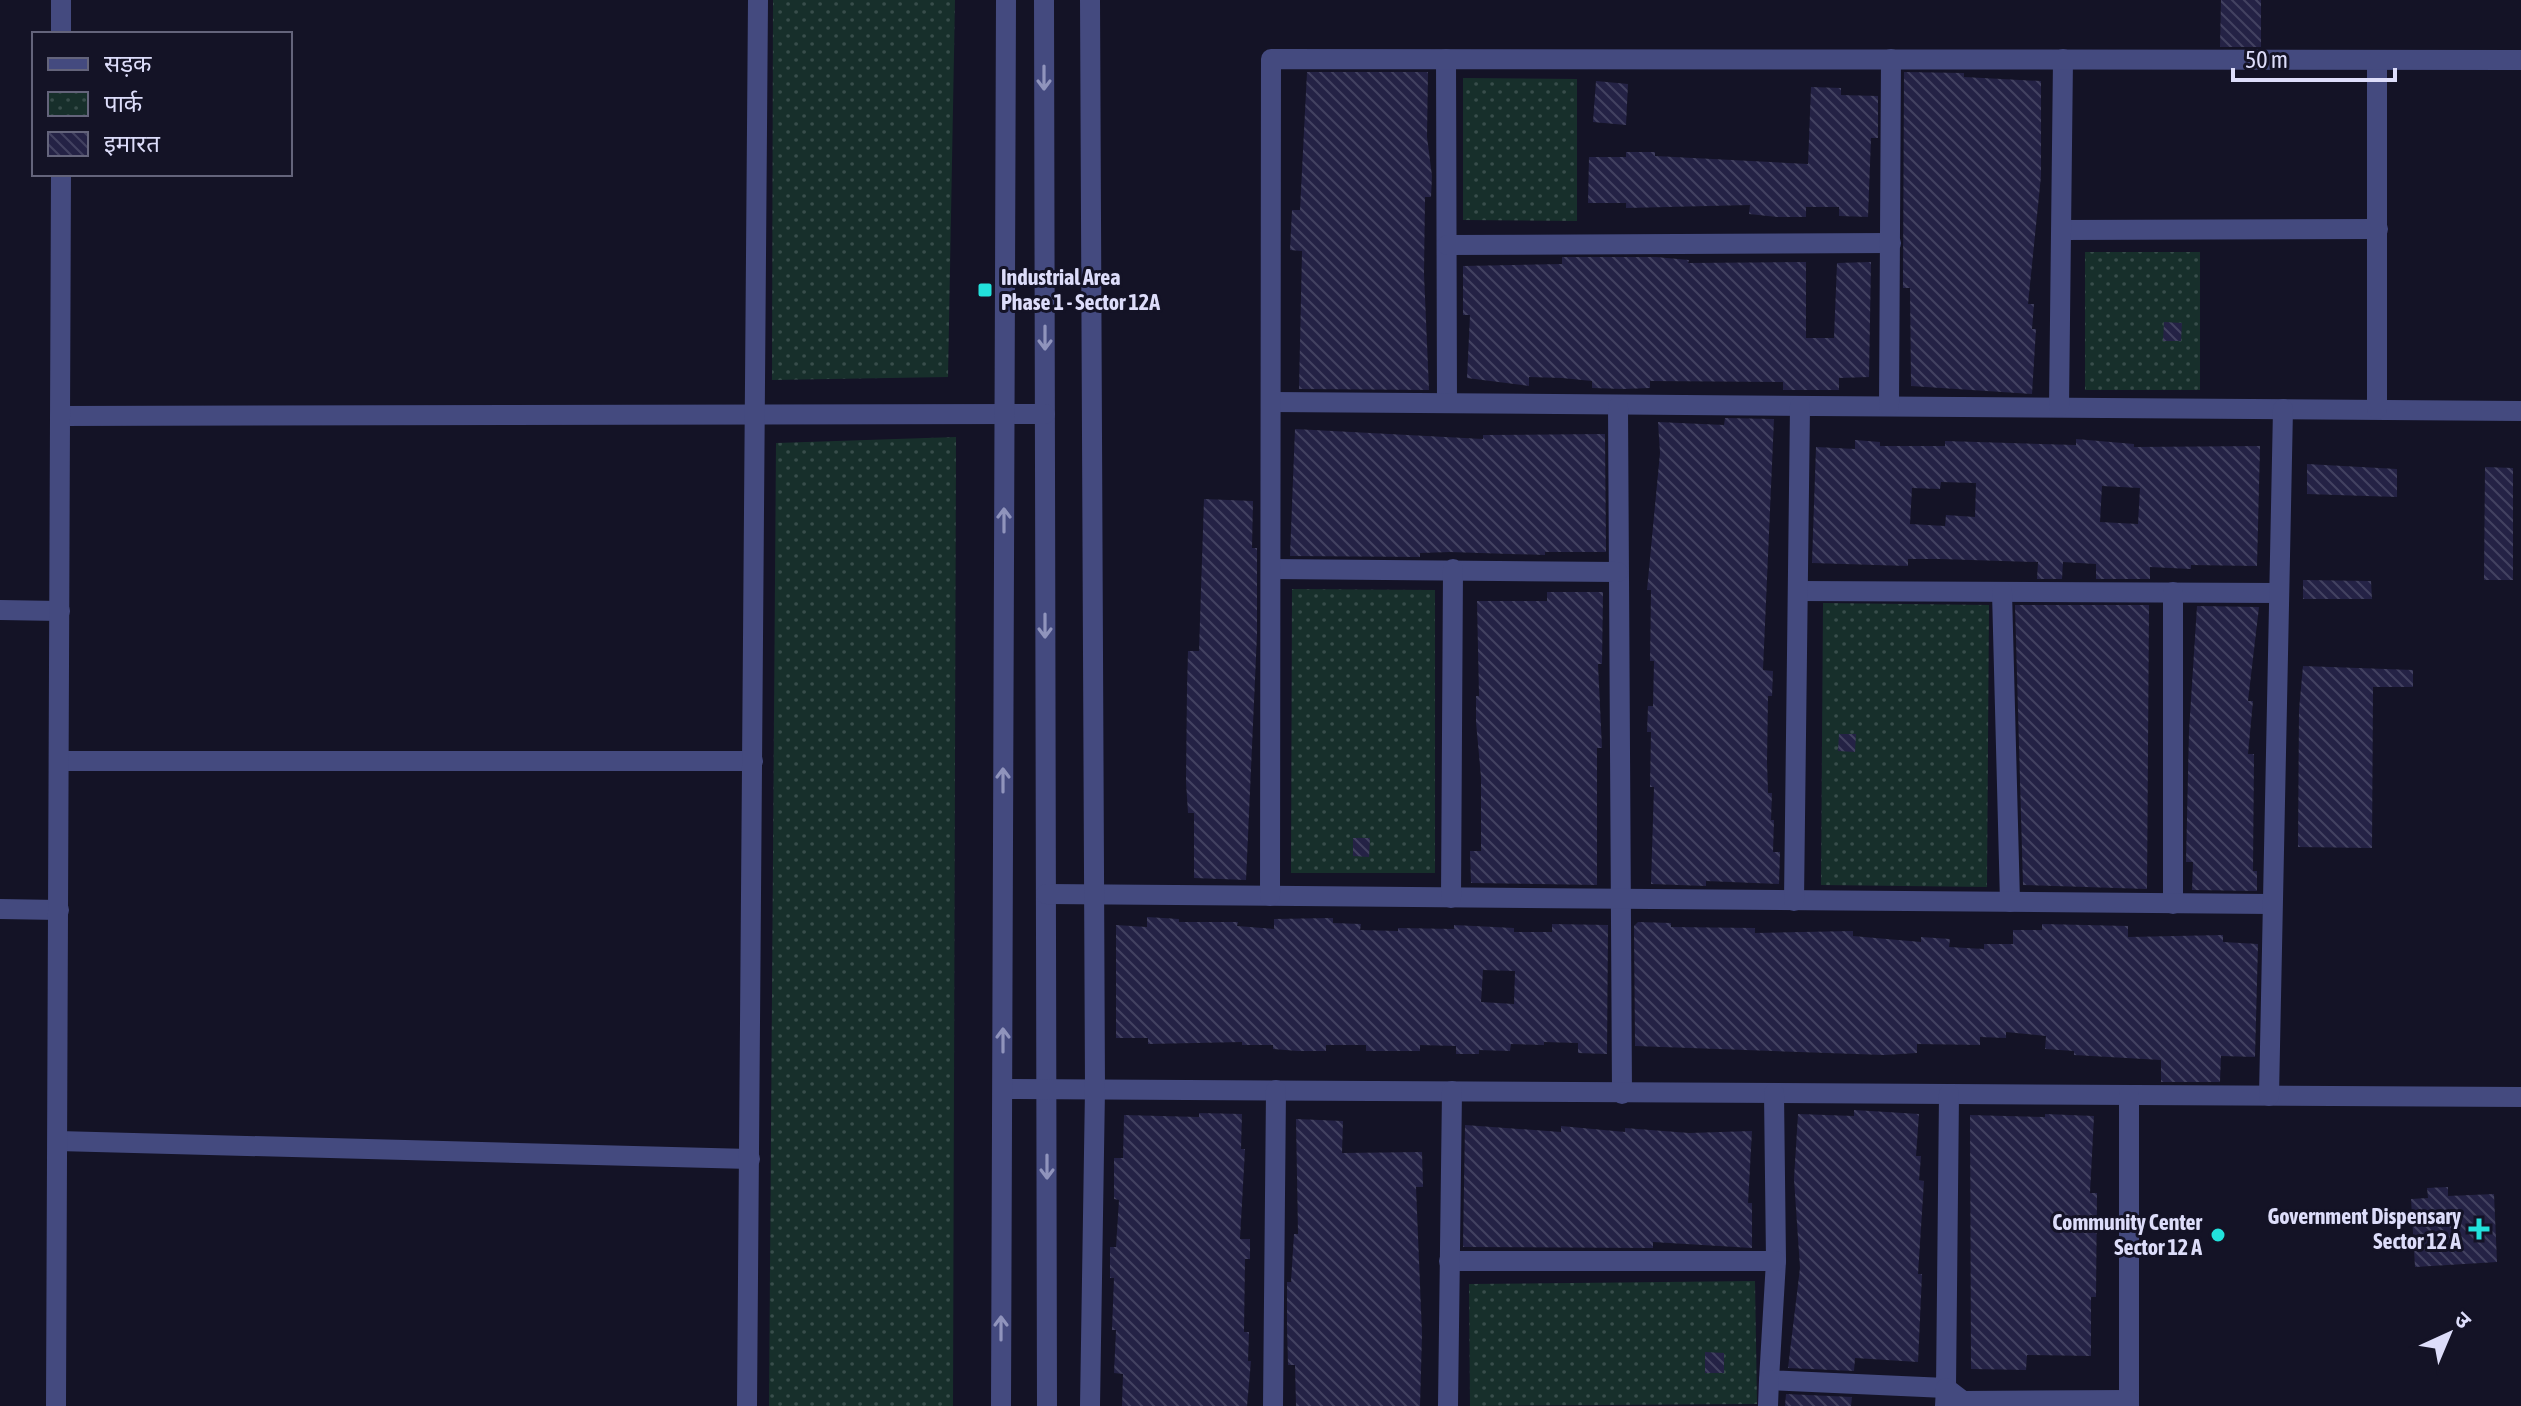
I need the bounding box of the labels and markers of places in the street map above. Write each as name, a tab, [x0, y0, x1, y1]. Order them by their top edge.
place label: Industrial Area Phase 1 - Sector 12A	[1001, 264, 1160, 315]
marker: Industrial Area Phase 1 - Sector 12A	[976, 281, 994, 299]
place label: Government Dispensary Sector 12 A	[2268, 1203, 2461, 1254]
place label: Community Center Sector 12 A	[2052, 1209, 2203, 1260]
marker: Government Dispensary Sector 12 A	[2468, 1218, 2490, 1240]
marker: Community Center Sector 12 A	[2209, 1226, 2227, 1244]

